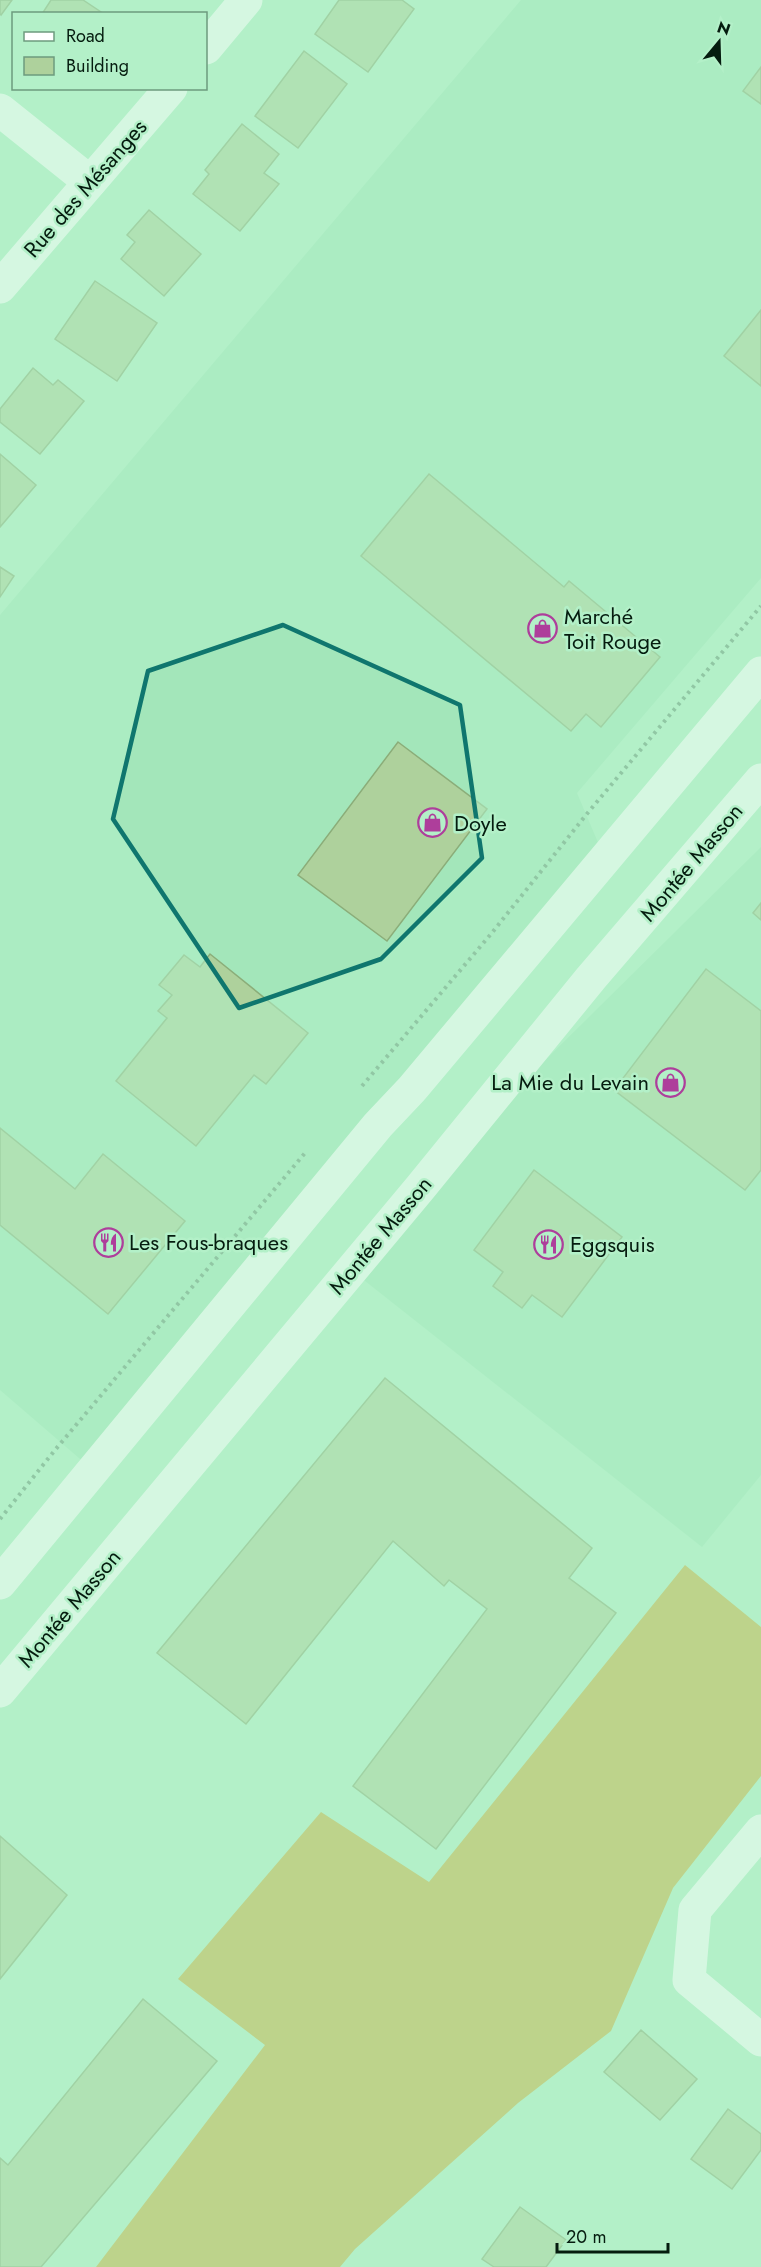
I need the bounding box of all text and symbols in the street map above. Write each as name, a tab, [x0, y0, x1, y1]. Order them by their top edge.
legend	[12, 12, 207, 90]
north arrow	[689, 12, 749, 72]
text: N	[714, 15, 733, 41]
text: Road	[66, 23, 105, 49]
text: Building	[66, 53, 129, 79]
street label: Rue des Mésanges	[16, 112, 154, 264]
place label: Marché Toit Rouge	[564, 600, 661, 657]
shop icon: Marché Toit Rouge	[527, 613, 559, 645]
street label: Montée Masson	[632, 796, 750, 928]
shop icon: Doyle	[417, 807, 449, 839]
place label: Doyle	[454, 807, 507, 839]
place label: La Mie du Levain	[491, 1066, 649, 1098]
shop icon: La Mie du Levain	[654, 1066, 686, 1098]
street label: Montée Masson	[321, 1169, 439, 1301]
restaurant icon: Les Fous-braques	[92, 1226, 124, 1258]
place label: Les Fous-braques	[129, 1226, 288, 1258]
restaurant icon: Eggsquis	[533, 1228, 565, 1260]
place label: Eggsquis	[570, 1228, 655, 1260]
street label: Montée Masson	[10, 1542, 128, 1674]
scale bar	[557, 2216, 668, 2254]
text: 20 m	[566, 2224, 606, 2250]

